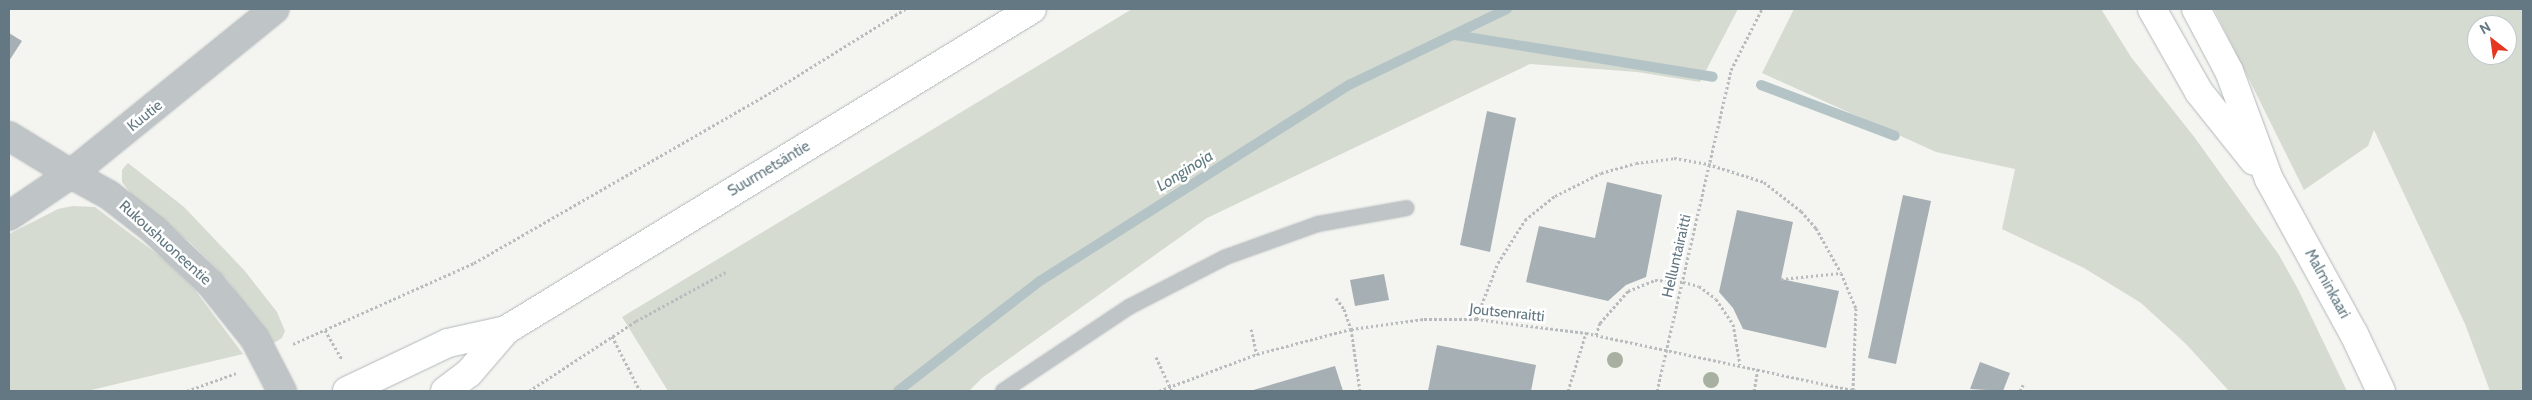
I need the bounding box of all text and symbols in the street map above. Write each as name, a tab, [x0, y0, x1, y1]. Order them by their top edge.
north arrow	[2467, 15, 2517, 65]
text: N	[2476, 18, 2494, 38]
street label: Kuutie	[124, 96, 166, 136]
street label: Suurmetsäntie	[725, 137, 813, 201]
water label: Longinoja	[1153, 146, 1217, 196]
street label: Rukoushuoneentie	[115, 197, 215, 289]
street label: Helluntairaitti	[1659, 213, 1695, 299]
street label: Malminkaari	[2301, 246, 2353, 322]
street label: Joutsenraitti	[1469, 300, 1545, 326]

